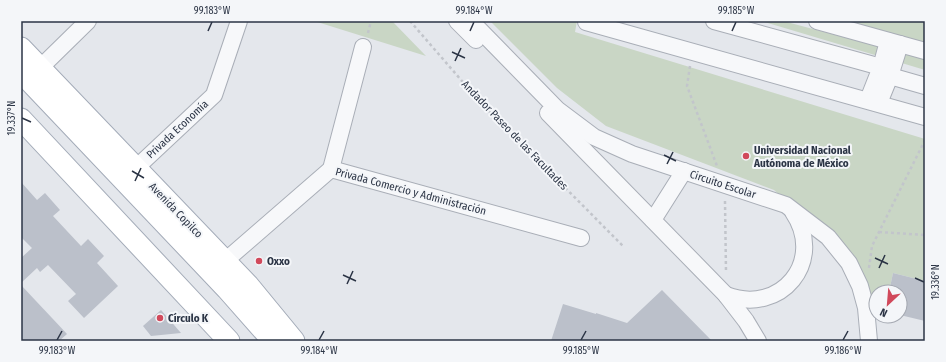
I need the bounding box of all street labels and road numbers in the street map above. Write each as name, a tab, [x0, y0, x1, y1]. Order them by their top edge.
street label: Andador Paseo de las Facultades	[459, 78, 571, 193]
street label: Privada Economía	[144, 97, 211, 161]
street label: Privada Comercio y Administración	[334, 165, 488, 218]
street label: Circuito Escolar	[688, 168, 758, 201]
street label: Avenida Copilco	[146, 180, 205, 241]

